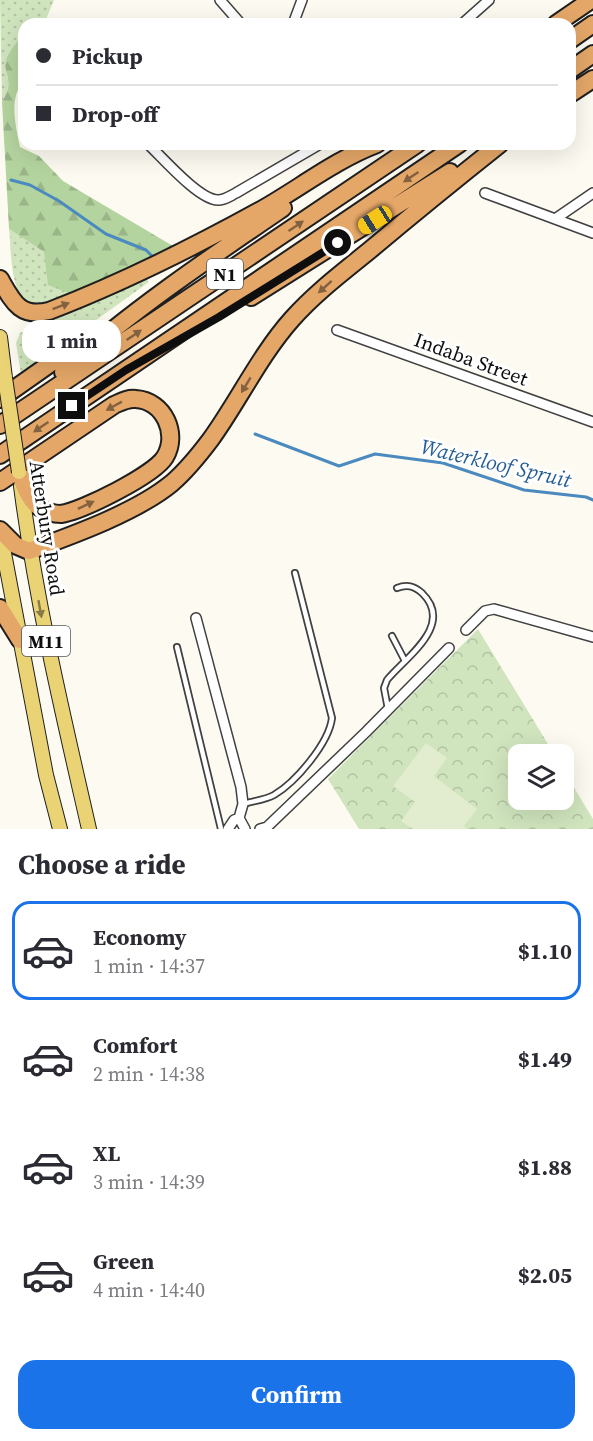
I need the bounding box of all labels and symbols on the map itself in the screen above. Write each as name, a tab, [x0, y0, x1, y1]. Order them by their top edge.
one-way arrow	[403, 171, 419, 183]
car	[355, 203, 395, 237]
one-way arrow	[288, 221, 304, 232]
route start	[324, 229, 351, 256]
road number: N1	[207, 259, 243, 289]
one-way arrow	[317, 280, 332, 294]
one-way arrow	[53, 301, 71, 311]
callout: 1 min	[22, 319, 122, 361]
street label: Indaba Street	[410, 326, 532, 393]
one-way arrow	[126, 329, 142, 341]
one-way arrow	[241, 377, 252, 393]
route end	[58, 392, 85, 419]
one-way arrow	[105, 401, 122, 411]
one-way arrow	[32, 422, 49, 433]
water label: Waterkloof Spruit	[418, 432, 575, 495]
street label: Atterbury Road	[23, 458, 72, 598]
one-way arrow	[78, 500, 95, 509]
one-way arrow	[36, 600, 45, 619]
road number: M11	[22, 626, 70, 656]

